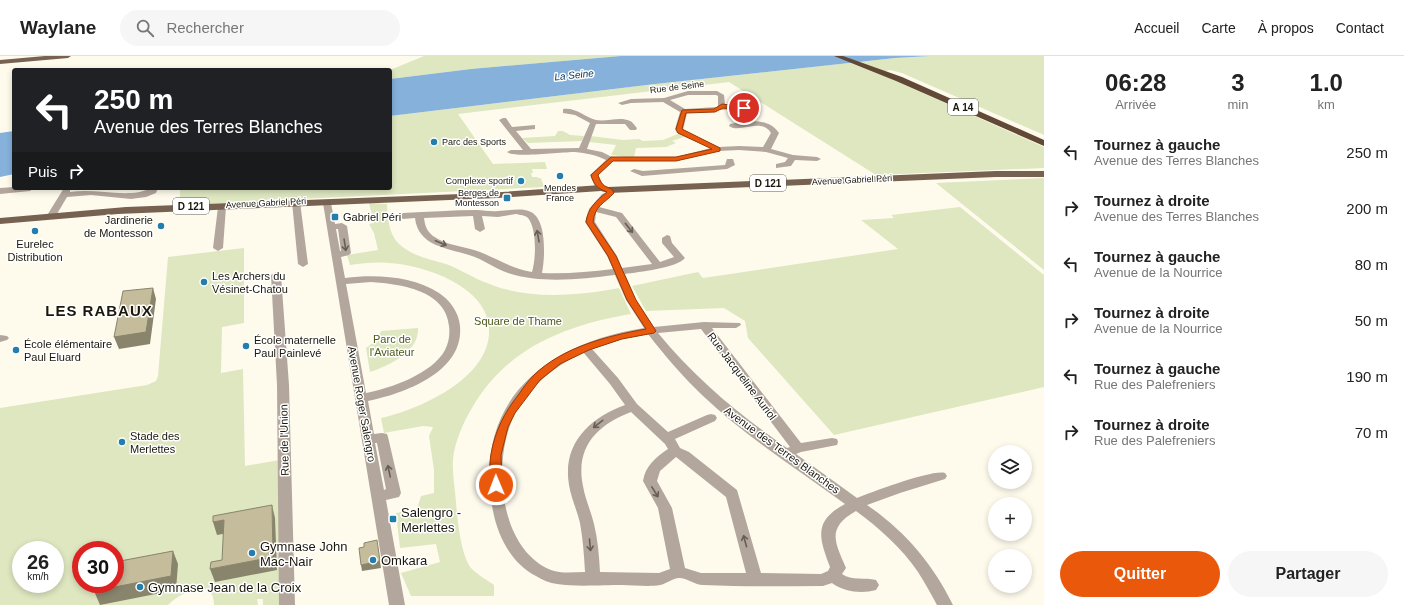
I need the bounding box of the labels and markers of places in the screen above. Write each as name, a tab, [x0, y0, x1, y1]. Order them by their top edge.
pin	[727, 91, 761, 125]
marker: Parc des Sports	[429, 137, 439, 147]
place label: Parc des Sports	[442, 137, 507, 147]
marker: Mendes France	[555, 171, 565, 181]
place label: Complexe sportif	[445, 176, 513, 186]
marker: Complexe sportif	[516, 176, 526, 186]
place label: Mendes France	[544, 183, 577, 203]
place label: Berges de Montesson	[455, 188, 499, 208]
marker: Berges de Montesson	[502, 193, 512, 203]
place label: Gabriel Péri	[343, 211, 401, 223]
marker: Gabriel Péri	[330, 212, 340, 222]
place label: Jardinerie de Montesson	[84, 214, 153, 239]
marker: Jardinerie de Montesson	[156, 221, 166, 231]
marker: Eurelec Distribution	[30, 226, 40, 236]
place label: Eurelec Distribution	[7, 238, 63, 263]
place label: Les Archers du Vésinet-Chatou	[212, 270, 288, 295]
marker: Les Archers du Vésinet-Chatou	[199, 277, 209, 287]
place label: École maternelle Paul Painlevé	[254, 334, 336, 359]
place label: École élémentaire Paul Eluard	[24, 338, 112, 363]
marker: École maternelle Paul Painlevé	[241, 341, 251, 351]
marker: École élémentaire Paul Eluard	[11, 345, 21, 355]
place label: Stade des Merlettes	[130, 430, 180, 455]
marker: Stade des Merlettes	[117, 437, 127, 447]
place label: Salengro - Merlettes	[401, 505, 461, 535]
marker: Salengro - Merlettes	[388, 514, 398, 524]
place label: Gymnase John Mac-Nair	[260, 539, 347, 569]
marker: Gymnase John Mac-Nair	[247, 548, 257, 558]
place label: Omkara	[381, 553, 428, 568]
marker: Omkara	[368, 555, 378, 565]
place label: Gymnase Jean de la Croix	[148, 580, 302, 595]
marker: Gymnase Jean de la Croix	[135, 582, 145, 592]

